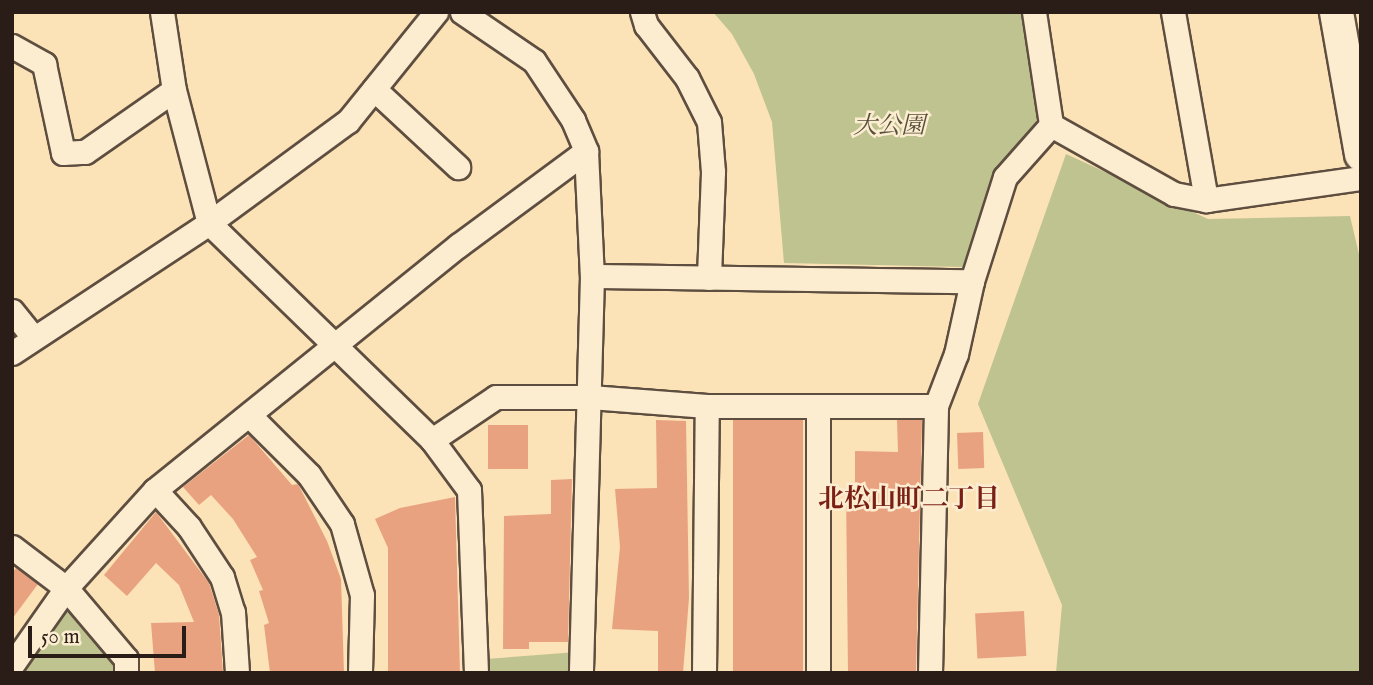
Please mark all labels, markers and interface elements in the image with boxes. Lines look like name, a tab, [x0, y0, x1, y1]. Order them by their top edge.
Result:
park label: 大公園	[853, 113, 925, 141]
district label: 北松山町二丁目	[818, 484, 1000, 516]
scale bar	[32, 612, 189, 656]
text: 50 m	[41, 624, 80, 651]

